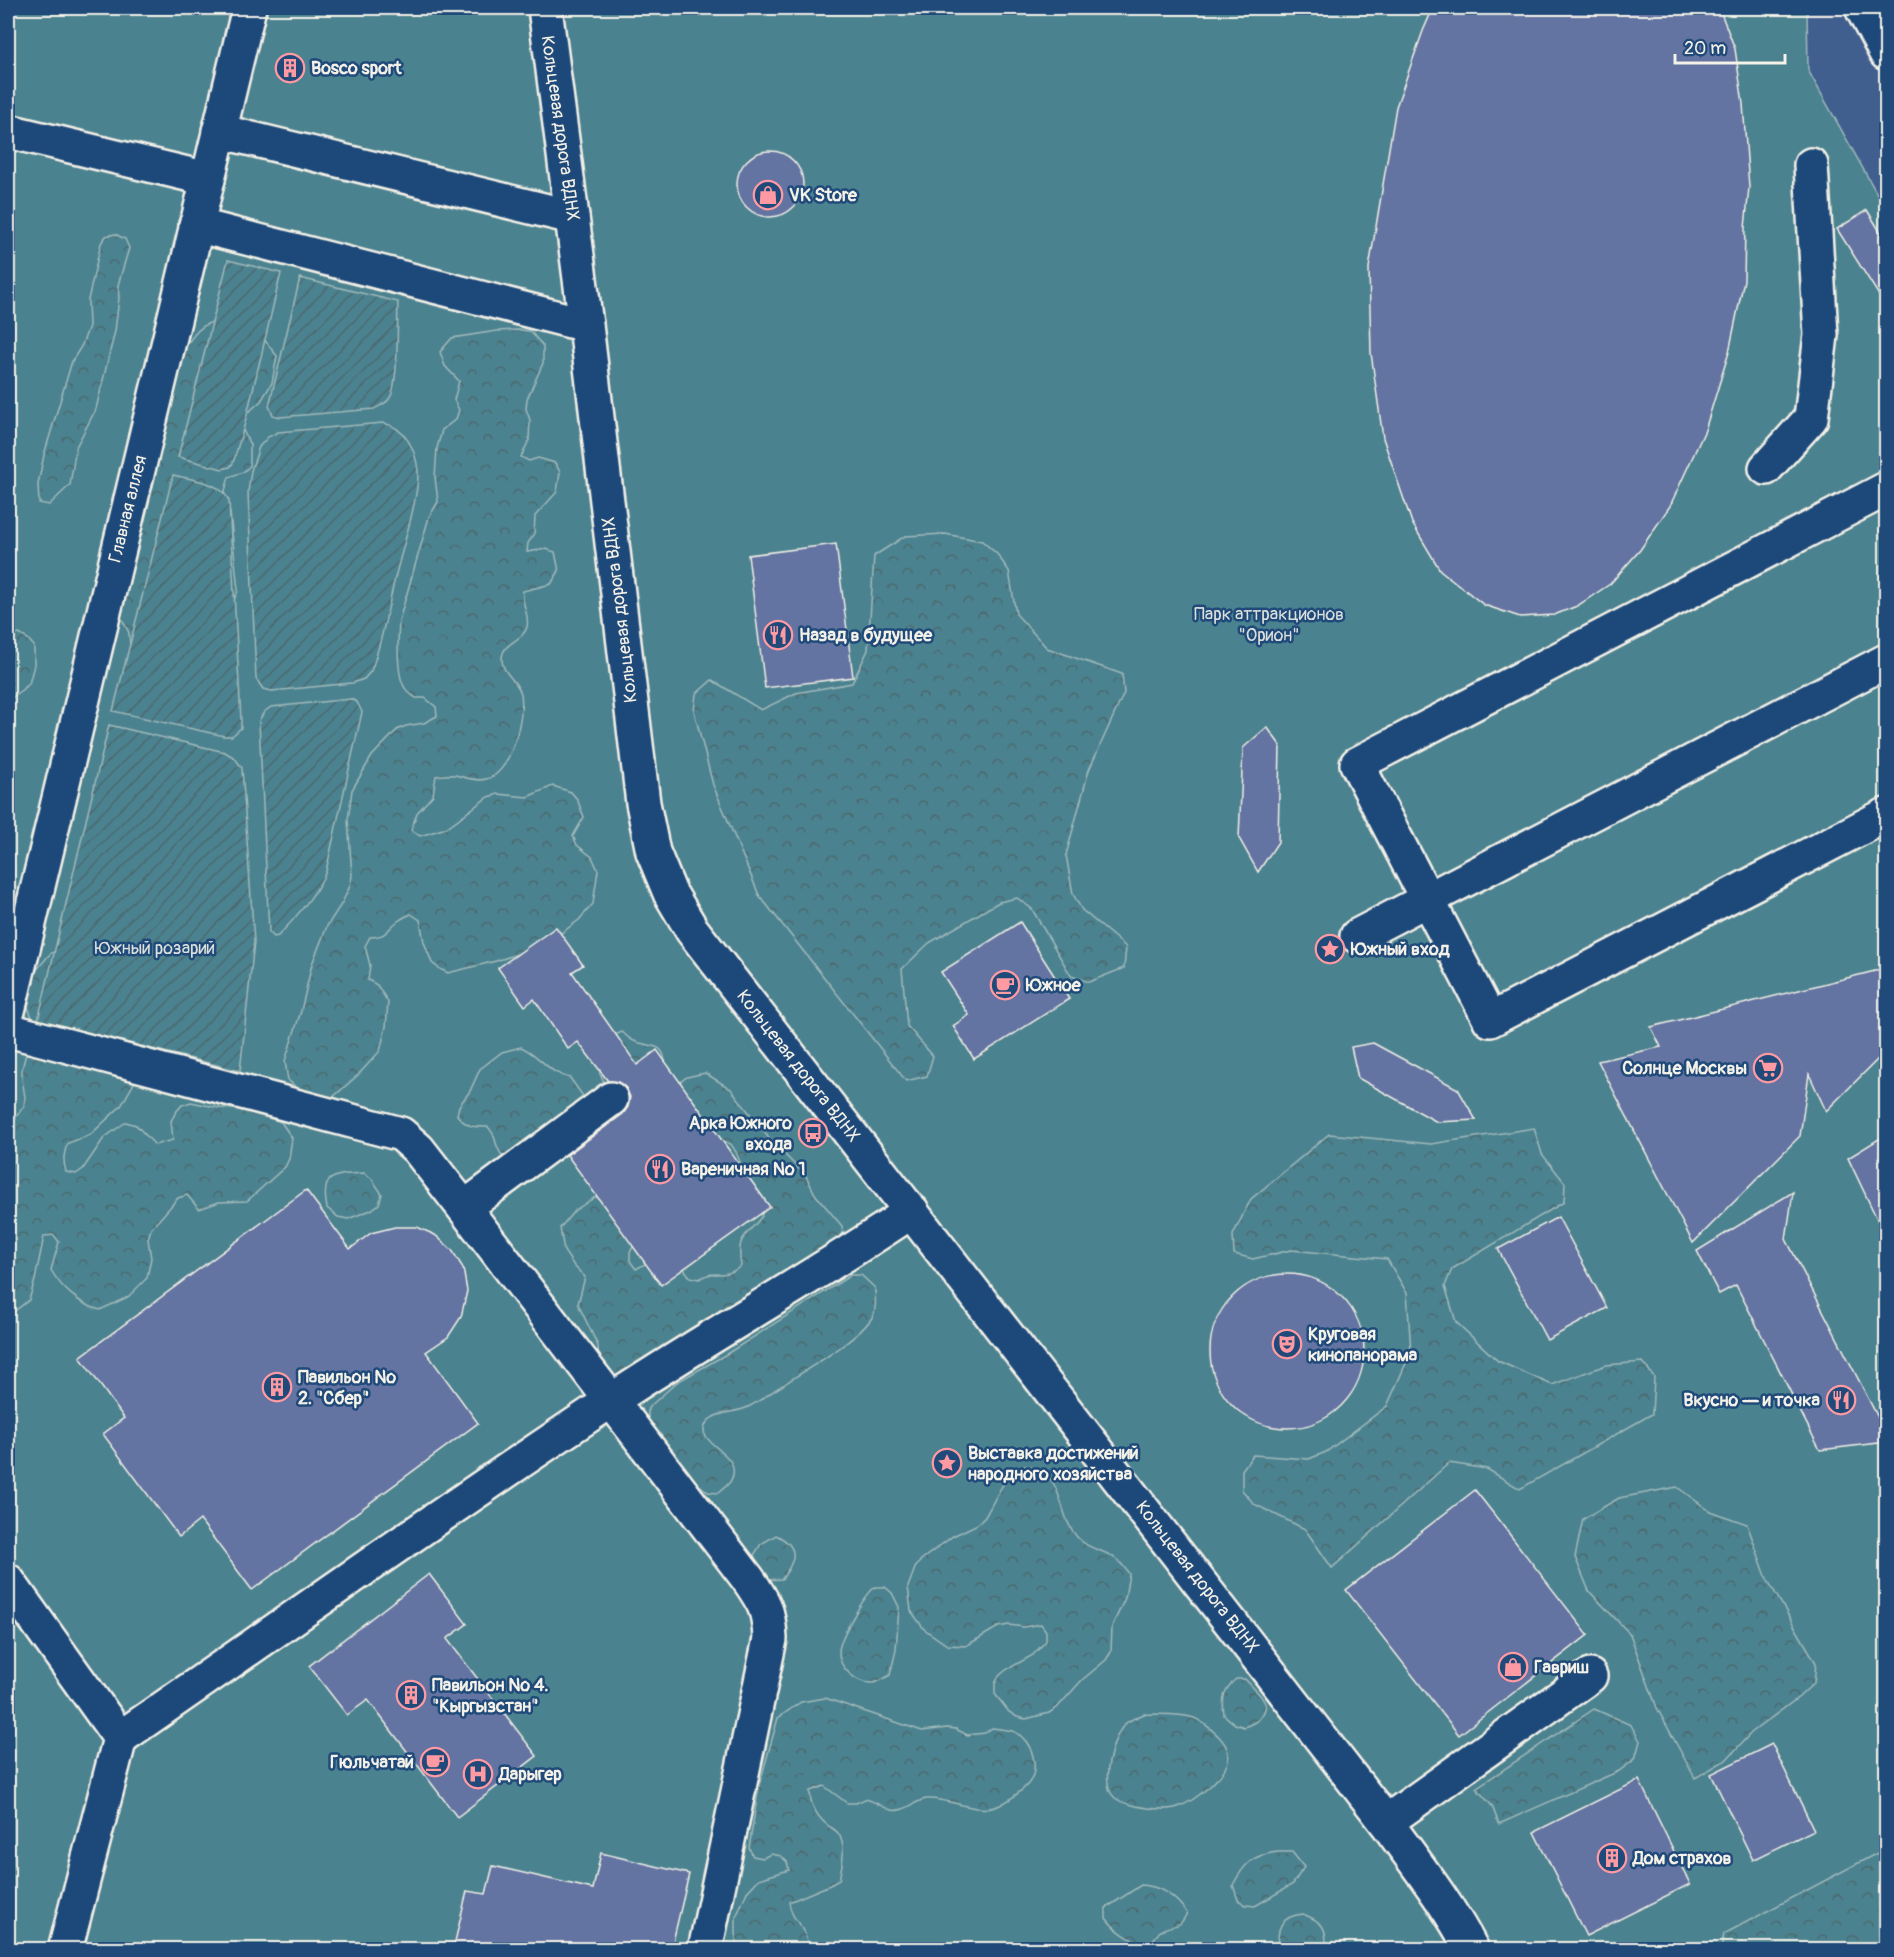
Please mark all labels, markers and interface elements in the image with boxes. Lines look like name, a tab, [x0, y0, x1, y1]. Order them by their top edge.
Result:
scale bar	[1675, 27, 1784, 65]
street label: Кольцевая дорога ВДНХ	[536, 34, 584, 222]
text: 20 m	[1684, 37, 1726, 60]
building icon: Bosco sport	[274, 52, 306, 84]
place label: Bosco sport	[311, 57, 402, 80]
shop icon: VK Store	[752, 179, 784, 211]
place label: VK Store	[789, 184, 858, 207]
street label: Главная аллея	[104, 453, 152, 565]
street label: Кольцевая дорога ВДНХ	[597, 516, 643, 704]
park label: Парк аттракционов "Орион"	[1194, 603, 1344, 647]
restaurant icon: Назад в будущее	[762, 619, 794, 651]
place label: Назад в будущее	[799, 624, 933, 647]
place icon: Южный вход	[1314, 933, 1346, 965]
park label: Южный розарий	[95, 937, 215, 960]
place label: Южный вход	[1350, 938, 1450, 961]
cafe icon: Южное	[989, 969, 1021, 1001]
place label: Южное	[1025, 974, 1082, 997]
street label: Кольцевая дорога ВДНХ	[731, 985, 865, 1147]
supermarket icon: Солнце Москвы	[1752, 1052, 1784, 1084]
place label: Солнце Москвы	[1622, 1057, 1747, 1080]
place label: Арка Южного входа	[689, 1112, 793, 1156]
bus stop icon: Арка Южного входа	[797, 1117, 829, 1149]
restaurant icon: Вареничная № 1	[644, 1153, 676, 1185]
place label: Вареничная № 1	[681, 1158, 806, 1181]
place label: Круговая кинопанорама	[1308, 1323, 1418, 1367]
theatre icon: Круговая кинопанорама	[1271, 1328, 1303, 1360]
place label: Павильон № 2. "Сбер"	[298, 1366, 396, 1410]
building icon: Павильон № 2. "Сбер"	[261, 1371, 293, 1403]
restaurant icon: Вкусно — и точка	[1825, 1384, 1857, 1416]
place label: Вкусно — и точка	[1683, 1389, 1821, 1412]
place label: Выставка достижений народного хозяйства	[968, 1442, 1139, 1486]
place icon: Выставка достижений народного хозяйства	[931, 1447, 963, 1479]
street label: Кольцевая дорога ВДНХ	[1130, 1496, 1264, 1658]
shop icon: Гавриш	[1497, 1651, 1529, 1683]
place label: Гавриш	[1534, 1656, 1589, 1679]
place label: Павильон № 4. "Кыргызстан"	[432, 1674, 549, 1718]
building icon: Павильон № 4. "Кыргызстан"	[395, 1679, 427, 1711]
cafe icon: Гюльчатай	[419, 1746, 451, 1778]
place label: Гюльчатай	[330, 1751, 414, 1774]
hospital icon: Дарыгер	[462, 1758, 494, 1790]
place label: Дарыгер	[498, 1763, 562, 1786]
building icon: Дом страхов	[1596, 1842, 1628, 1874]
place label: Дом страхов	[1632, 1847, 1732, 1870]

